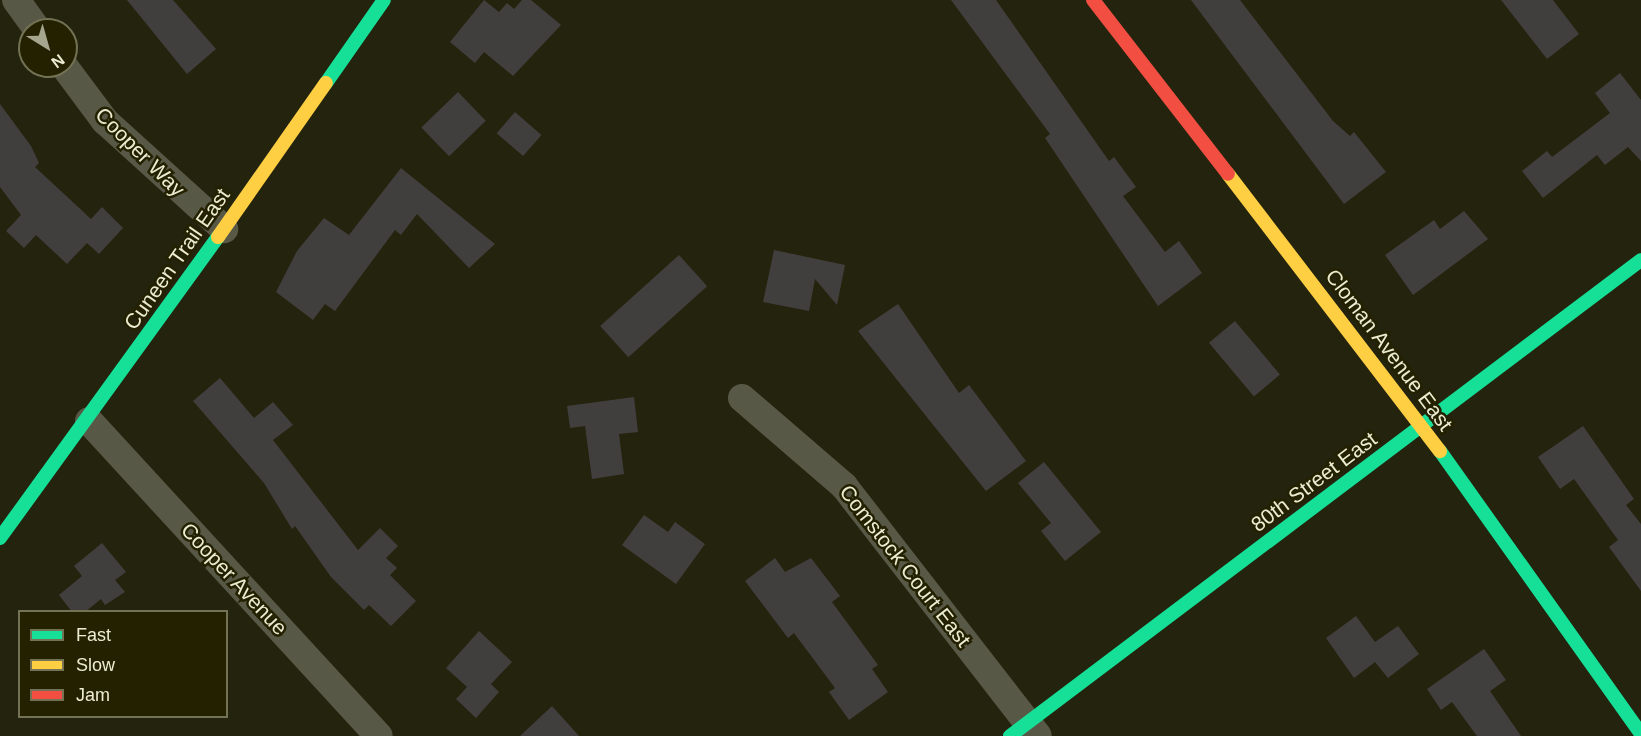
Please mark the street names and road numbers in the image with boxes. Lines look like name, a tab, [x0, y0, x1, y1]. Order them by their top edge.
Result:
street label: Cooper Way	[90, 102, 190, 202]
street label: Cuneen Trail East	[119, 183, 235, 335]
street label: Cloman Avenue East	[1320, 264, 1458, 436]
street label: 80th Street East	[1246, 427, 1382, 537]
street label: Comstock Court East	[834, 480, 976, 652]
street label: Cooper Avenue	[175, 517, 293, 641]

